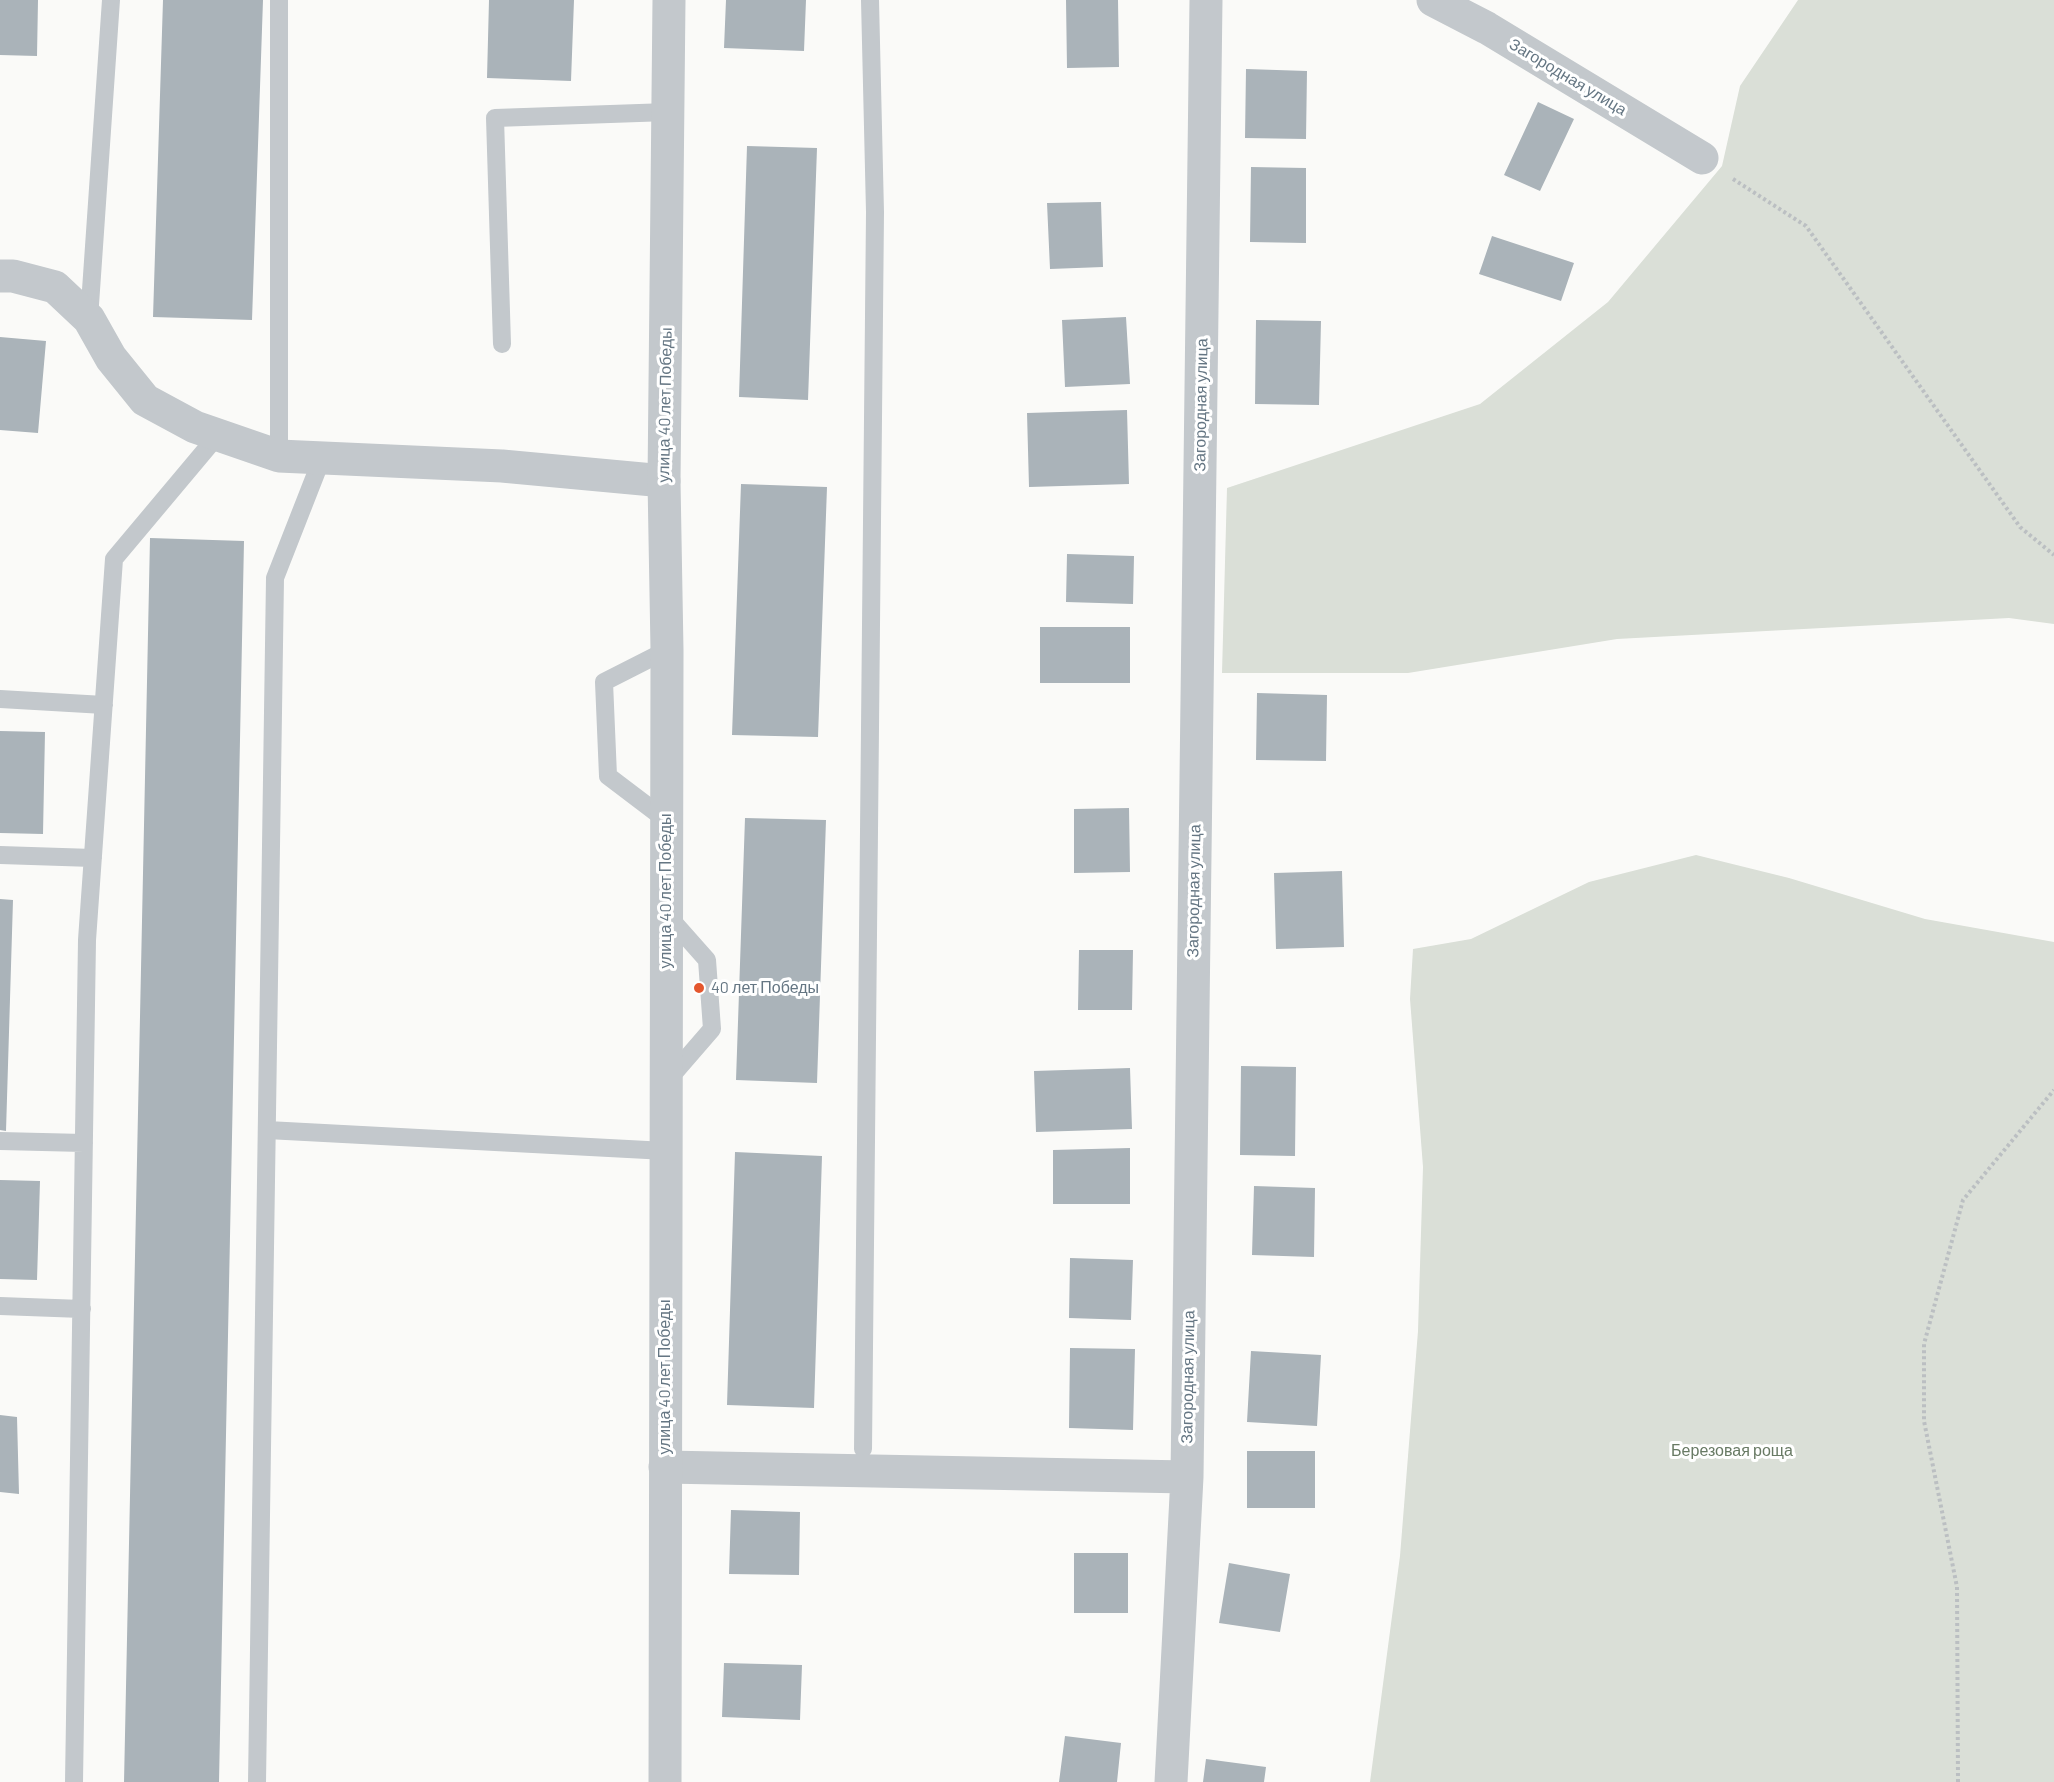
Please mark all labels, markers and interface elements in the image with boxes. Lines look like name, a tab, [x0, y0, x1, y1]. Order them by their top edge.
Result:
street label: Загородная улица	[1506, 34, 1630, 120]
street label: улица 40 лет Победы	[654, 327, 676, 483]
street label: Загородная улица	[1190, 338, 1212, 472]
street label: улица 40 лет Победы	[656, 813, 676, 969]
street label: Загородная улица	[1183, 824, 1205, 958]
place label: 40 лет Победы	[711, 978, 819, 998]
marker: 40 лет Победы	[692, 981, 706, 995]
street label: улица 40 лет Победы	[655, 1299, 675, 1455]
street label: Загородная улица	[1177, 1310, 1199, 1444]
park label: Березовая роща	[1671, 1441, 1793, 1461]

